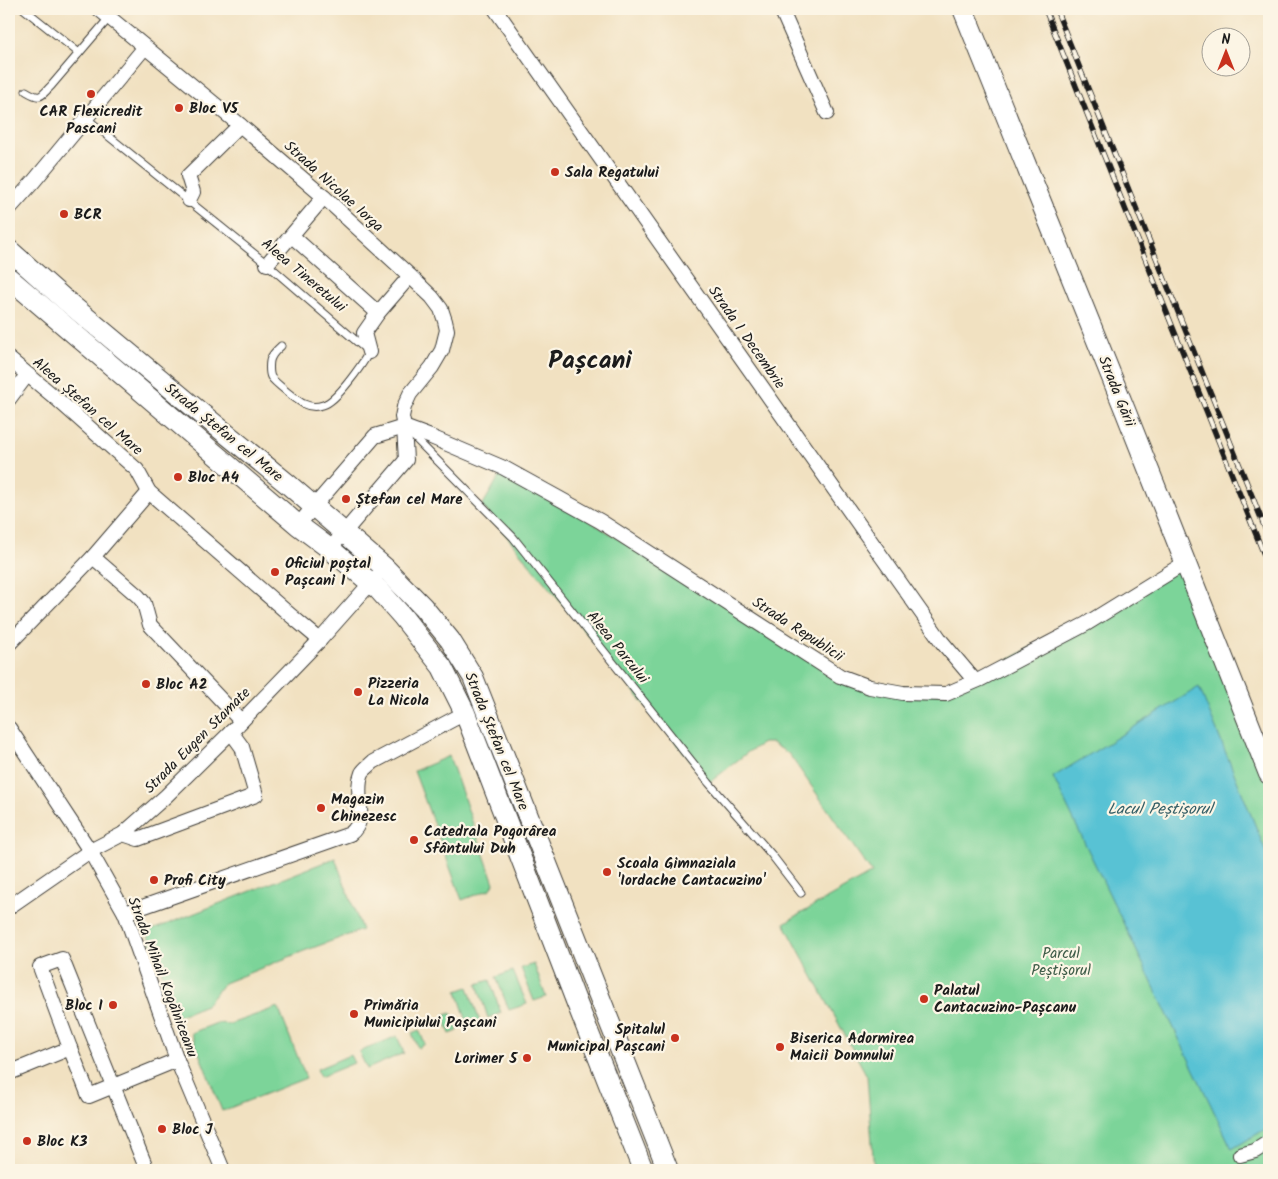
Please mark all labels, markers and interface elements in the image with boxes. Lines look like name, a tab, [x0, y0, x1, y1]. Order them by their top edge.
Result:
north arrow	[1200, 28, 1250, 78]
text: N	[1222, 29, 1231, 51]
marker: CAR Flexicredit Pascani	[85, 88, 97, 100]
place label: Bloc V5	[189, 97, 239, 121]
place label: CAR Flexicredit Pascani	[40, 100, 143, 141]
marker: Bloc V5	[173, 102, 185, 114]
street label: Strada Nicolae Iorga	[278, 135, 389, 238]
place label: Sala Regatului	[565, 161, 660, 185]
marker: Sala Regatului	[549, 166, 561, 178]
place label: BCR	[74, 203, 102, 227]
marker: BCR	[58, 208, 70, 220]
street label: Aleea Tineretului	[255, 233, 352, 320]
street label: Strada 1 Decembrie	[701, 281, 791, 395]
district label: Pașcani	[548, 341, 632, 381]
street label: Aleea Ștefan cel Mare	[27, 352, 148, 462]
street label: Strada Gării	[1091, 352, 1142, 432]
street label: Strada Ștefan cel Mare	[159, 377, 288, 489]
place label: Bloc A4	[188, 466, 239, 490]
marker: Bloc A4	[172, 471, 184, 483]
place label: Ștefan cel Mare	[356, 488, 463, 512]
marker: Ștefan cel Mare	[340, 493, 352, 505]
place label: Oficiul poștal Pașcani 1	[285, 552, 371, 593]
marker: Oficiul poștal Pașcani 1	[269, 566, 281, 578]
street label: Strada Republicii	[747, 591, 849, 669]
street label: Aleea Parcului	[580, 606, 655, 690]
street label: Strada Ștefan cel Mare	[457, 669, 535, 814]
place label: Pizzeria La Nicola	[368, 672, 429, 713]
place label: Bloc A2	[156, 673, 208, 697]
marker: Bloc A2	[140, 678, 152, 690]
street label: Strada Eugen Stamate	[139, 682, 257, 800]
marker: Pizzeria La Nicola	[352, 686, 364, 698]
place label: Magazin Chinezesc	[331, 788, 397, 829]
water label: Lacul Peștișorul	[1107, 797, 1216, 822]
marker: Magazin Chinezesc	[315, 802, 327, 814]
place label: Catedrala Pogorârea Sfântului Duh	[424, 820, 557, 861]
marker: Catedrala Pogorârea Sfântului Duh	[408, 834, 420, 846]
place label: Scoala Gimnaziala 'Iordache Cantacuzino'	[617, 852, 766, 893]
marker: Scoala Gimnaziala 'Iordache Cantacuzino'	[601, 866, 613, 878]
place label: Profi City	[164, 869, 226, 893]
marker: Profi City	[148, 874, 160, 886]
street label: Strada Mihail Kogălniceanu	[120, 893, 204, 1061]
park label: Parcul Peștișorul	[1031, 942, 1091, 983]
place label: Palatul Cantacuzino-Pașcanu	[934, 979, 1077, 1020]
marker: Palatul Cantacuzino-Pașcanu	[918, 993, 930, 1005]
place label: Bloc I	[65, 994, 103, 1018]
place label: Primăria Municipiului Pașcani	[364, 994, 497, 1035]
marker: Bloc I	[107, 999, 119, 1011]
marker: Primăria Municipiului Pașcani	[348, 1008, 360, 1020]
place label: Spitalul Municipal Pașcani	[547, 1018, 666, 1059]
place label: Biserica Adormirea Maicii Domnului	[790, 1027, 914, 1068]
marker: Spitalul Municipal Pașcani	[669, 1032, 681, 1044]
marker: Biserica Adormirea Maicii Domnului	[774, 1041, 786, 1053]
place label: Lorimer 5	[454, 1047, 518, 1071]
marker: Lorimer 5	[521, 1052, 533, 1064]
place label: Bloc J	[172, 1118, 213, 1142]
marker: Bloc J	[156, 1123, 168, 1135]
place label: Bloc K3	[37, 1130, 88, 1154]
marker: Bloc K3	[21, 1135, 33, 1147]

